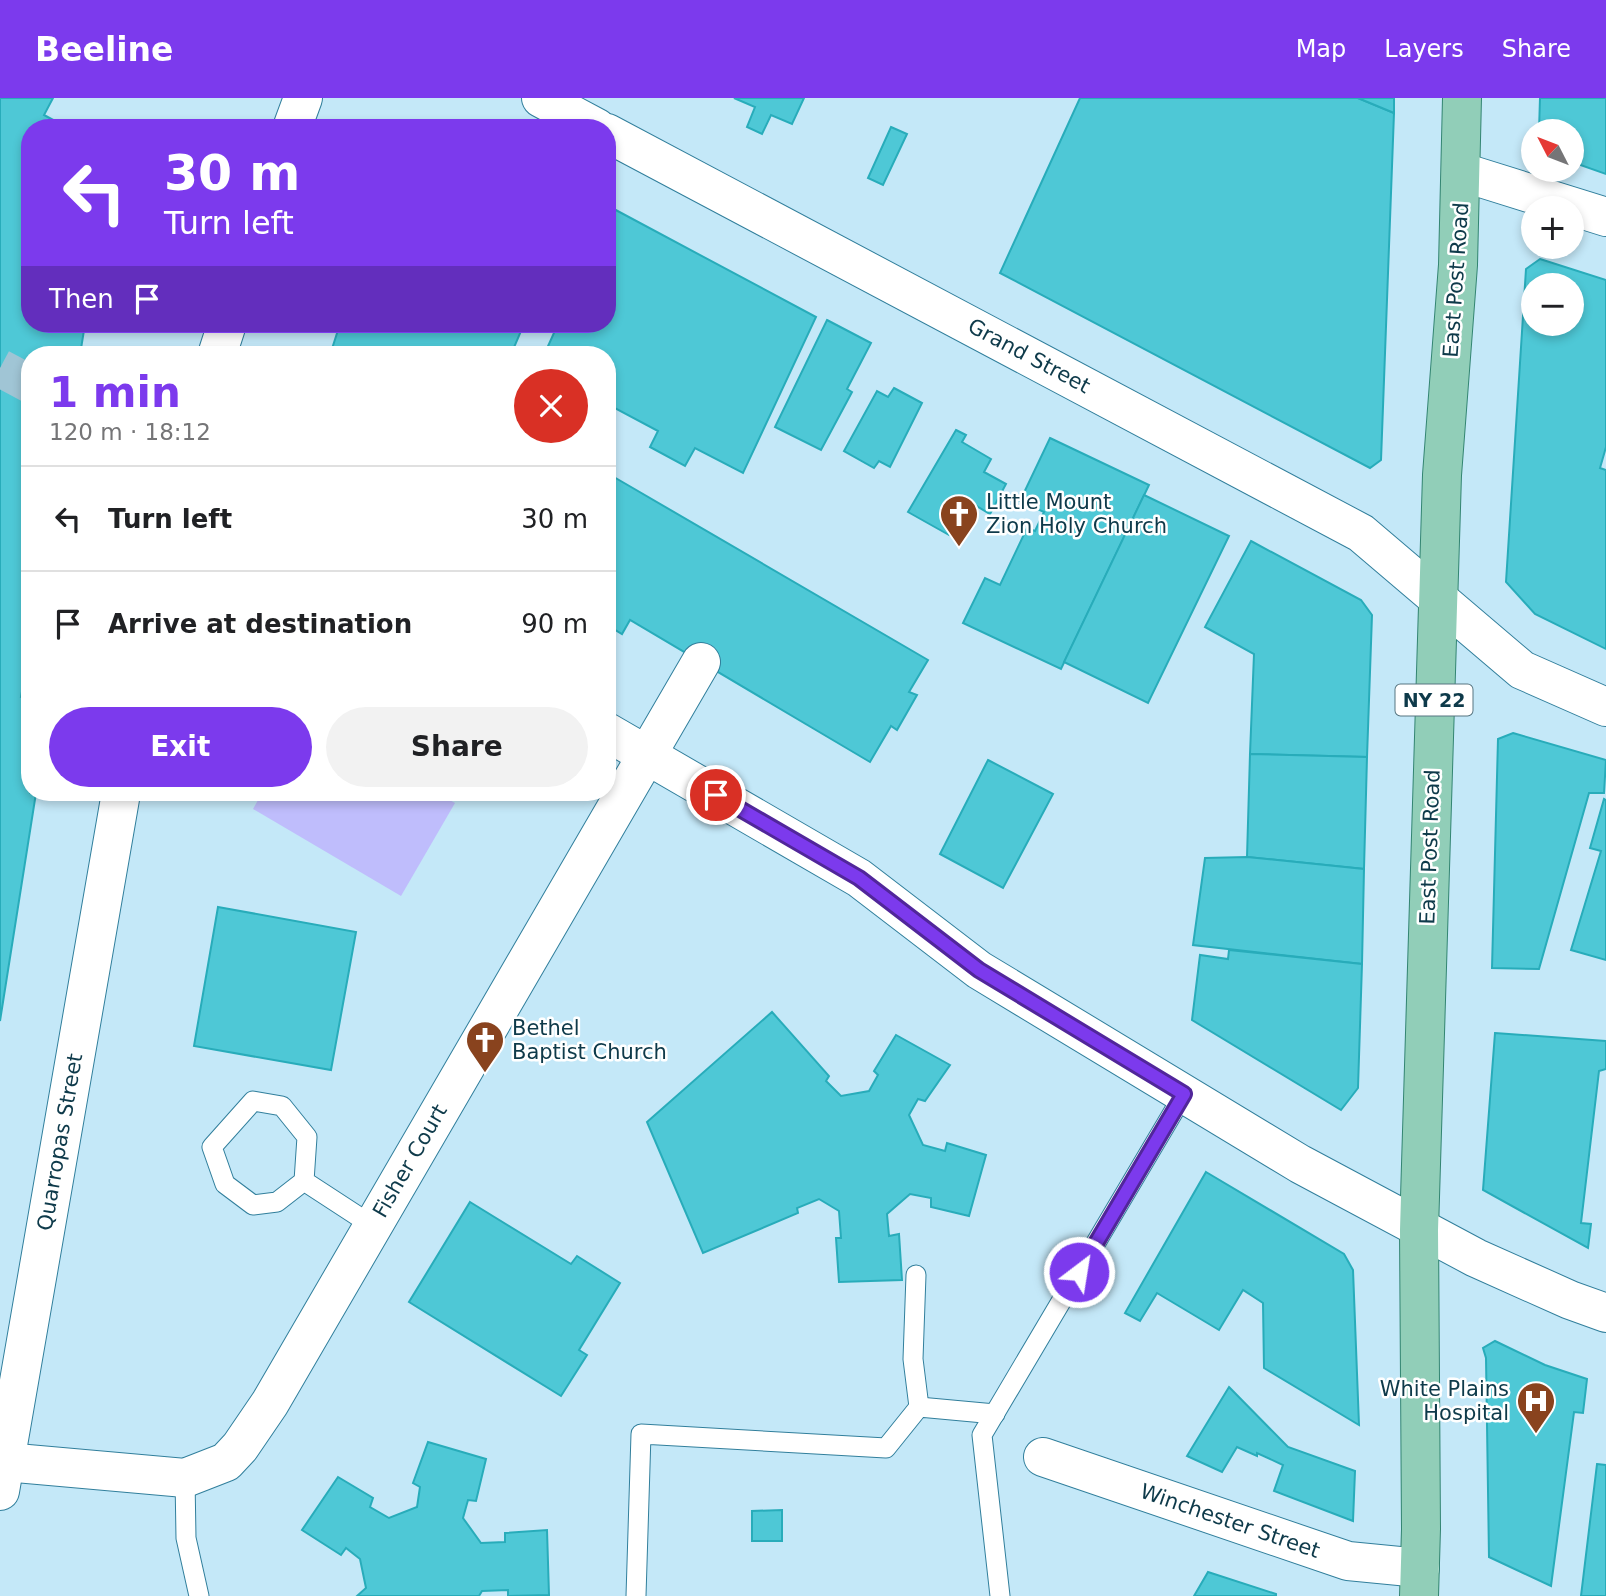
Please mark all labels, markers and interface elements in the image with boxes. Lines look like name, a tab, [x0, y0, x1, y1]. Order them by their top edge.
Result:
text: Beeline	[35, 30, 173, 69]
text: Map	[1296, 35, 1346, 63]
text: Layers	[1384, 35, 1464, 63]
text: Share	[1502, 35, 1571, 63]
north arrow	[1521, 119, 1584, 182]
map controls	[1521, 119, 1584, 336]
text: 30 m	[164, 145, 300, 202]
icon: left	[49, 147, 140, 238]
button: +	[1521, 196, 1584, 259]
street label: East Post Road	[1439, 202, 1473, 358]
text: Turn left	[164, 204, 294, 242]
button: −	[1521, 273, 1584, 336]
icon: arrive	[128, 280, 166, 318]
text: Then	[49, 284, 114, 314]
street label: Grand Street	[964, 314, 1094, 398]
text: 1 min	[49, 368, 181, 417]
button: close	[514, 369, 588, 443]
text: 120 m · 18:12	[49, 419, 211, 445]
place label: Little Mount Zion Holy Church	[986, 490, 1167, 538]
church icon: Little Mount Zion Holy Church	[938, 493, 980, 548]
icon: left	[49, 500, 87, 538]
text: Turn left	[108, 504, 232, 534]
text: 30 m	[521, 504, 588, 534]
icon: arrive	[49, 605, 87, 643]
text: Arrive at destination	[108, 609, 412, 639]
text: 90 m	[521, 609, 588, 639]
road number: NY 22	[1396, 684, 1472, 716]
button: Exit	[49, 707, 312, 787]
button: Share	[326, 707, 588, 787]
pin	[686, 765, 746, 825]
street label: East Post Road	[1415, 769, 1445, 925]
icon: arrive	[697, 776, 735, 814]
place label: Bethel Baptist Church	[512, 1016, 667, 1064]
church icon: Bethel Baptist Church	[464, 1019, 506, 1074]
street label: Quarropas Street	[33, 1051, 87, 1233]
street label: Fisher Court	[368, 1100, 452, 1222]
position arrow	[1042, 1235, 1116, 1309]
place label: White Plains Hospital	[1380, 1377, 1509, 1425]
hospital icon: White Plains Hospital	[1515, 1380, 1557, 1435]
street label: Winchester Street	[1137, 1479, 1323, 1563]

